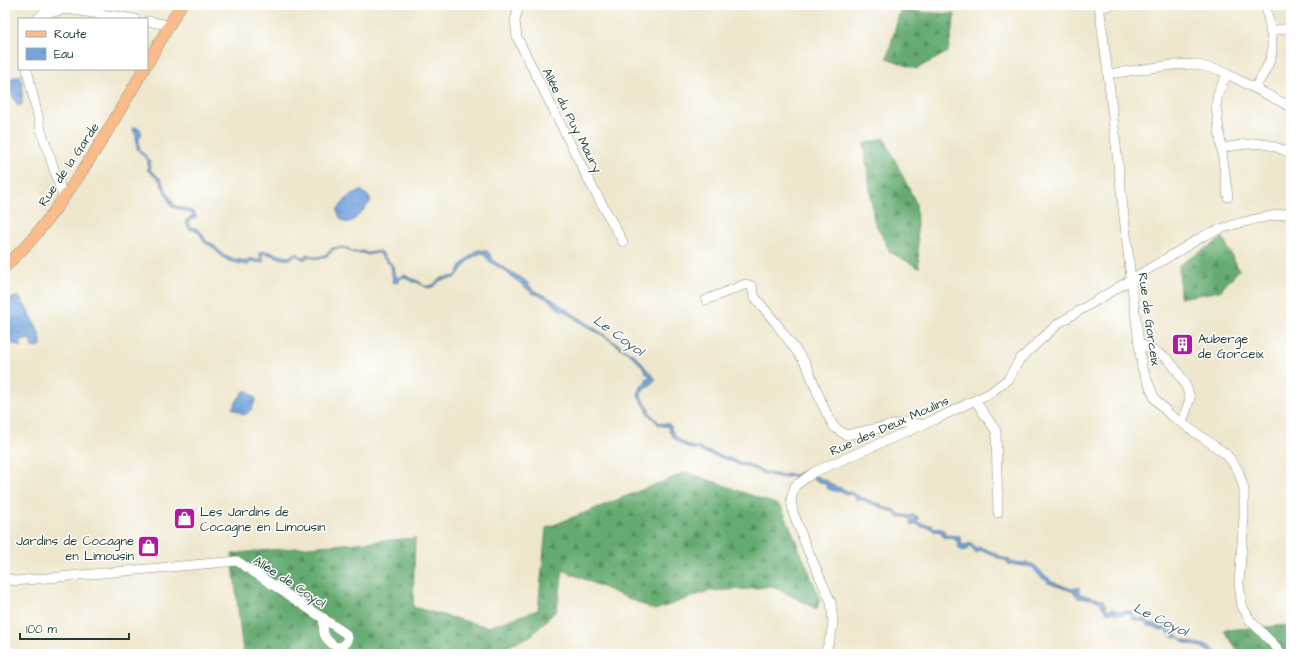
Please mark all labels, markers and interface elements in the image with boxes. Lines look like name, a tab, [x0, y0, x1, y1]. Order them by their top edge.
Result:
legend	[18, 18, 148, 70]
text: Route	[54, 26, 87, 43]
text: Eau	[54, 46, 73, 63]
street label: Allée du Puy Maury	[537, 65, 606, 177]
street label: Rue de la Garde	[34, 119, 104, 210]
street label: Rue de Gorceix	[1134, 271, 1165, 368]
water label: Le Coyol	[589, 311, 649, 362]
place label: Auberge de Gorceix	[1198, 330, 1265, 363]
building icon: Auberge de Gorceix	[1169, 332, 1195, 358]
street label: Rue des Deux Moulins	[827, 391, 952, 460]
place label: Les Jardins de Cocagne en Limousin	[200, 503, 326, 537]
shop icon: Les Jardins de Cocagne en Limousin	[172, 505, 198, 531]
place label: Jardins de Cocagne en Limousin	[16, 532, 134, 565]
shop icon: Jardins de Cocagne en Limousin	[136, 534, 162, 560]
street label: Allée de Coyol	[249, 552, 329, 613]
water label: Le Coyol	[1130, 598, 1193, 642]
scale bar	[20, 615, 129, 641]
text: 100 m	[26, 621, 57, 638]

